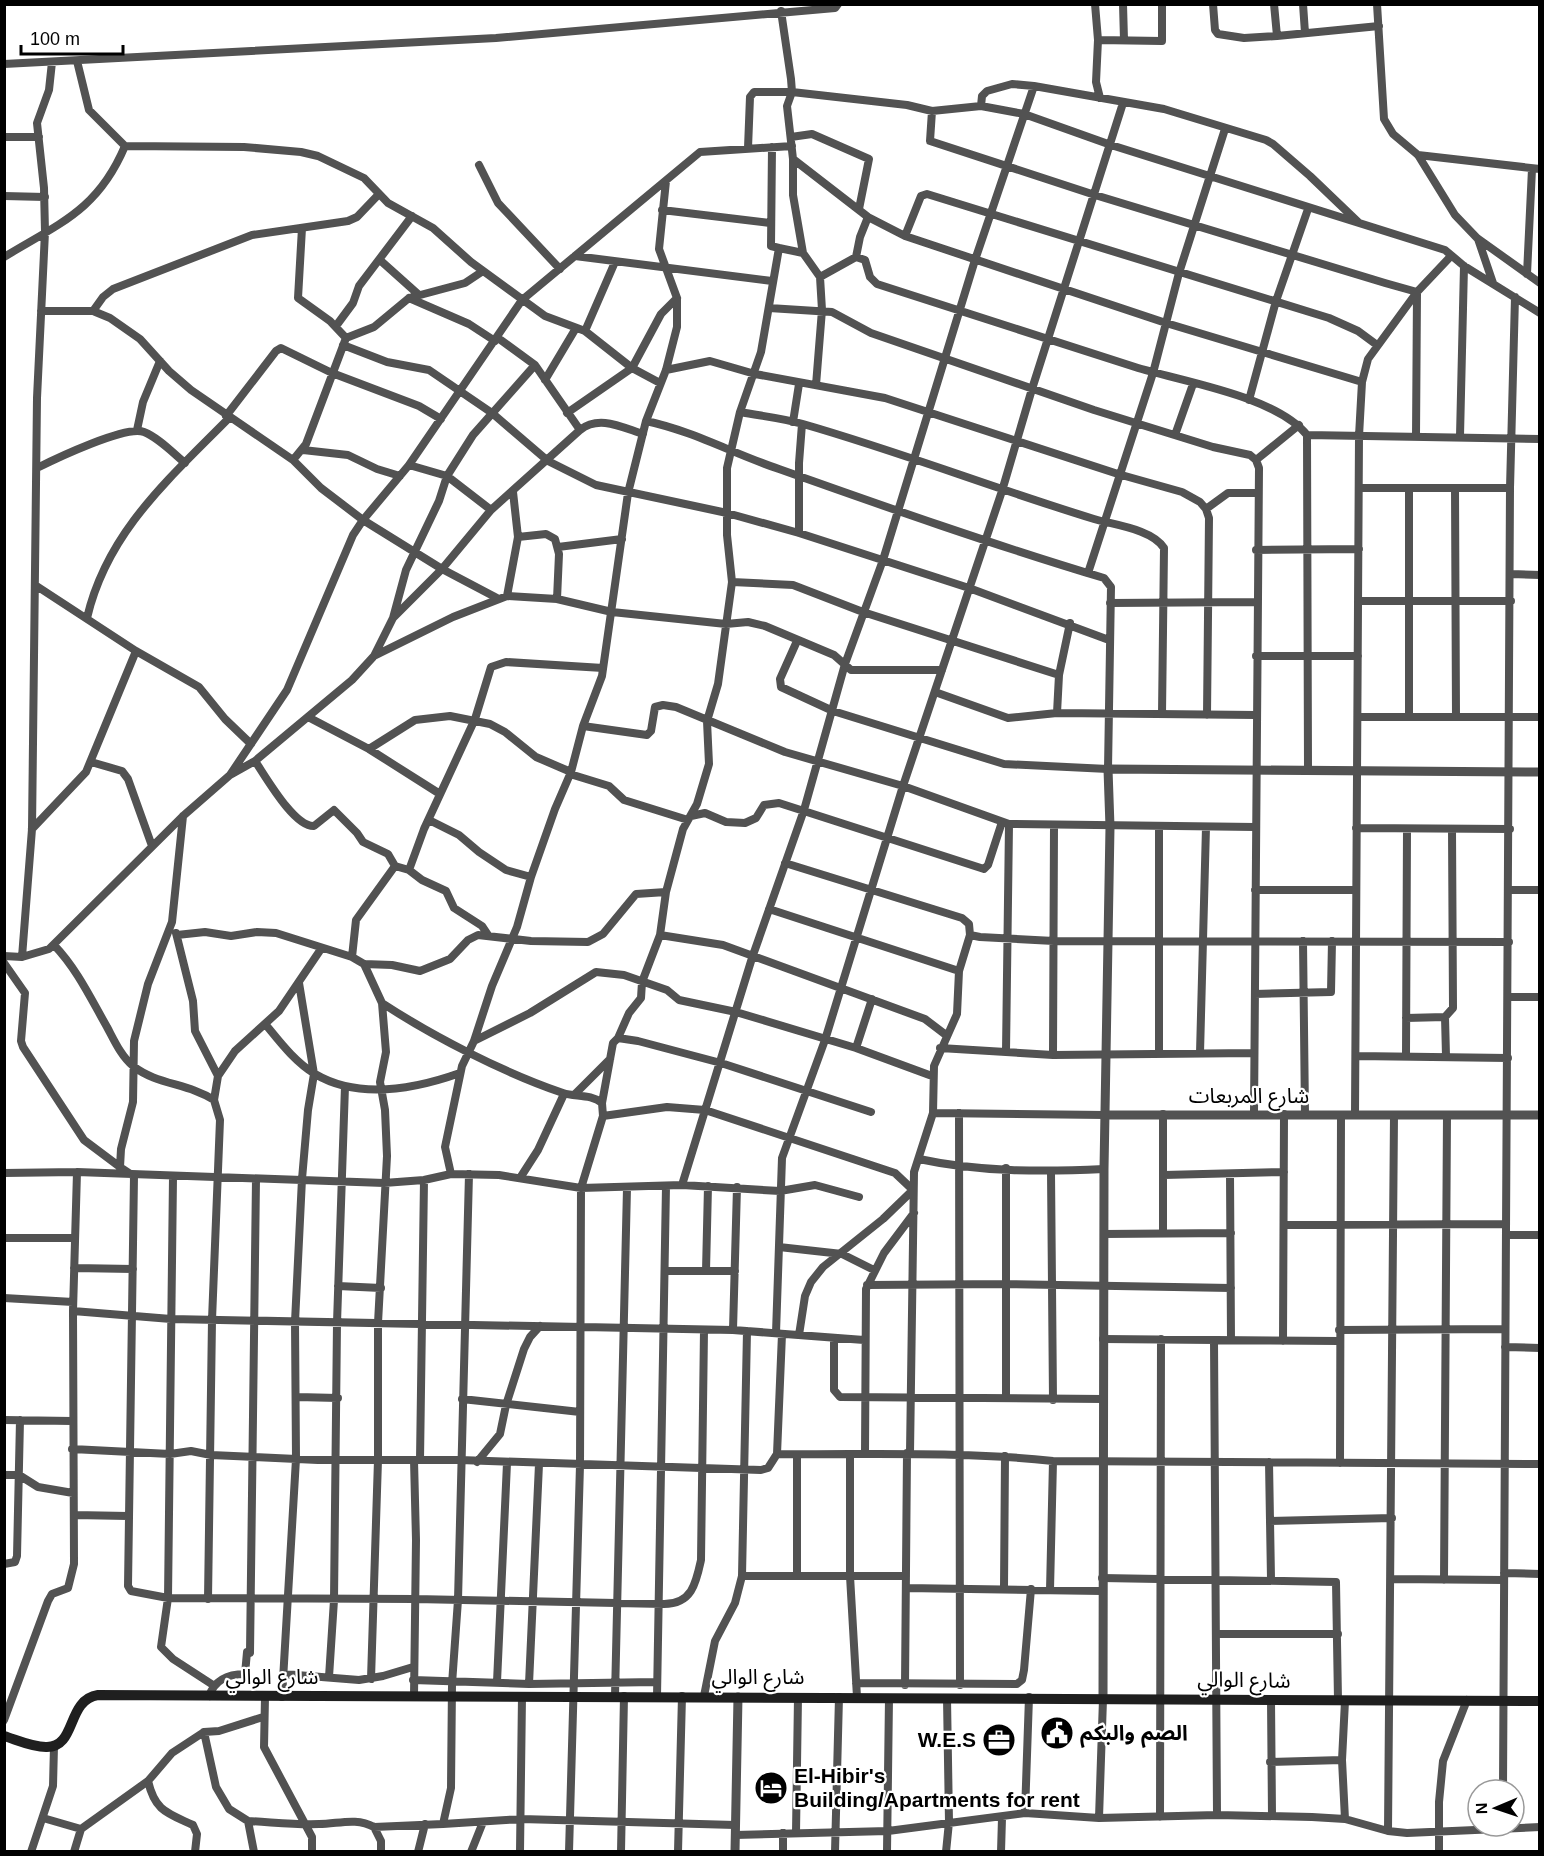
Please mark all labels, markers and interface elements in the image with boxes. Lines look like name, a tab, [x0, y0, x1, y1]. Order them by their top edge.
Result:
scale bar	[21, 18, 123, 56]
text: 100 m	[30, 29, 80, 49]
street label: شارع المربعات	[1189, 1084, 1309, 1111]
street label: شارع الوالي	[225, 1665, 319, 1693]
street label: شارع الوالي	[711, 1665, 805, 1693]
street label: شارع الوالي	[1197, 1667, 1291, 1697]
public building icon: الصم والبكم	[1039, 1715, 1075, 1751]
place label: الصم والبكم	[1080, 1721, 1188, 1748]
office icon: W.E.S	[981, 1722, 1017, 1758]
place label: W.E.S	[918, 1728, 976, 1751]
place label: El-Hibir's Building/Apartments for rent	[794, 1764, 1080, 1811]
hotel icon: El-Hibir's Building/Apartments for rent	[753, 1770, 789, 1806]
north arrow	[1466, 1778, 1526, 1838]
text: N	[1473, 1802, 1490, 1815]

